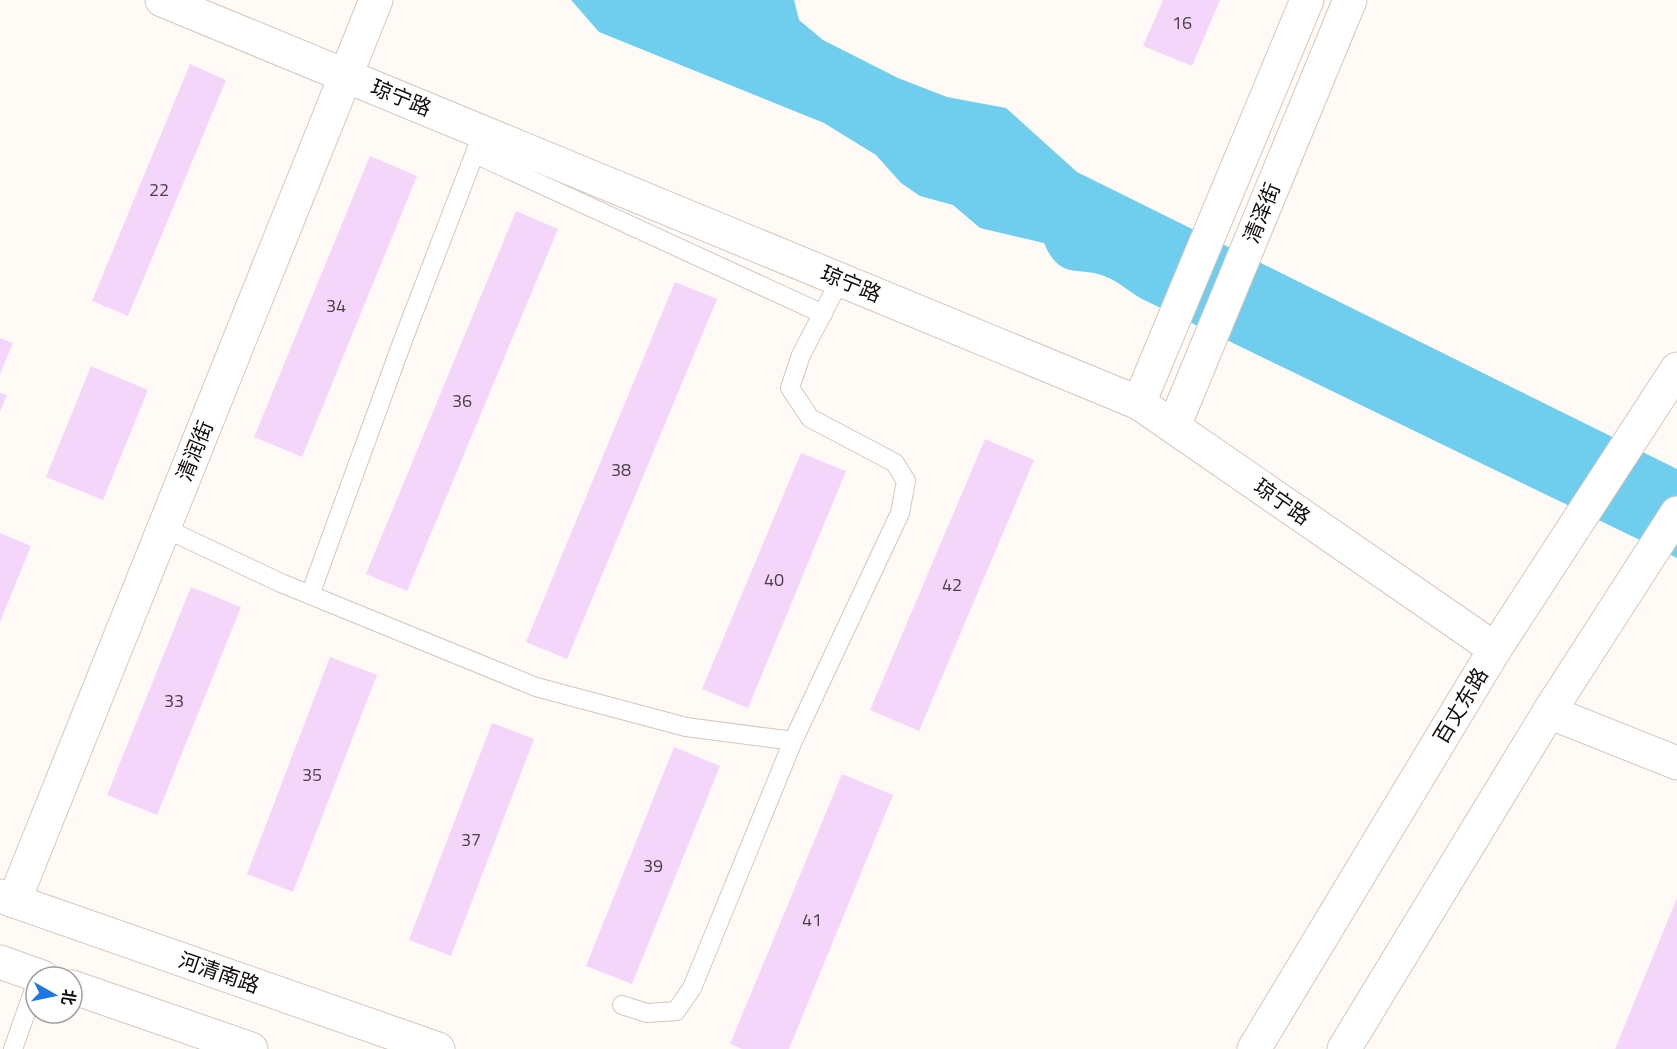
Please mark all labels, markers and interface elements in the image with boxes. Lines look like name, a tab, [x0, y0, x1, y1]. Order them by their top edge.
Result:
house number: 16	[1172, 9, 1192, 36]
street label: 琼宁路	[366, 70, 437, 124]
house number: 22	[149, 176, 169, 203]
street label: 清泽街	[1234, 177, 1288, 248]
street label: 琼宁路	[816, 256, 887, 310]
house number: 34	[326, 292, 346, 319]
house number: 36	[452, 387, 472, 414]
street label: 清润街	[167, 415, 221, 486]
house number: 38	[611, 456, 631, 483]
street label: 琼宁路	[1248, 470, 1318, 532]
house number: 40	[764, 566, 784, 593]
house number: 42	[942, 571, 962, 598]
street label: 百丈东路	[1425, 661, 1495, 750]
house number: 33	[164, 687, 184, 714]
house number: 35	[302, 761, 322, 788]
house number: 37	[461, 826, 481, 853]
house number: 39	[643, 852, 663, 879]
house number: 41	[802, 906, 822, 933]
street label: 河清南路	[174, 943, 264, 1001]
north arrow	[24, 965, 84, 1025]
text: 北	[56, 988, 82, 1007]

